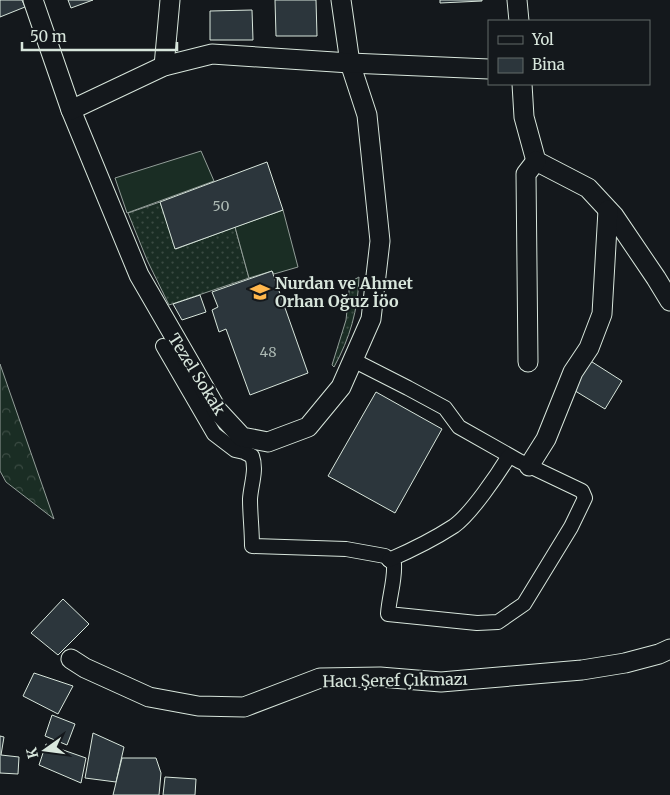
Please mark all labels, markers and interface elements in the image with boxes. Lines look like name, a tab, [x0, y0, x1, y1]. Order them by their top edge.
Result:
scale bar	[22, 20, 178, 52]
legend	[488, 20, 650, 85]
text: 50 m	[30, 27, 67, 46]
text: Yol	[531, 30, 554, 49]
text: Bina	[532, 55, 565, 74]
house number: 50	[213, 197, 229, 215]
place label: Nurdan ve Ahmet Orhan Oğuz İöo	[275, 273, 414, 311]
school or university icon: Nurdan ve Ahmet Orhan Oğuz İöo	[249, 281, 271, 303]
street label: Tezel Sokak	[164, 330, 230, 419]
house number: 48	[260, 343, 276, 361]
street label: Hacı Şeref Çıkmazı	[322, 669, 468, 691]
north arrow	[20, 725, 70, 775]
text: K	[22, 745, 42, 760]

